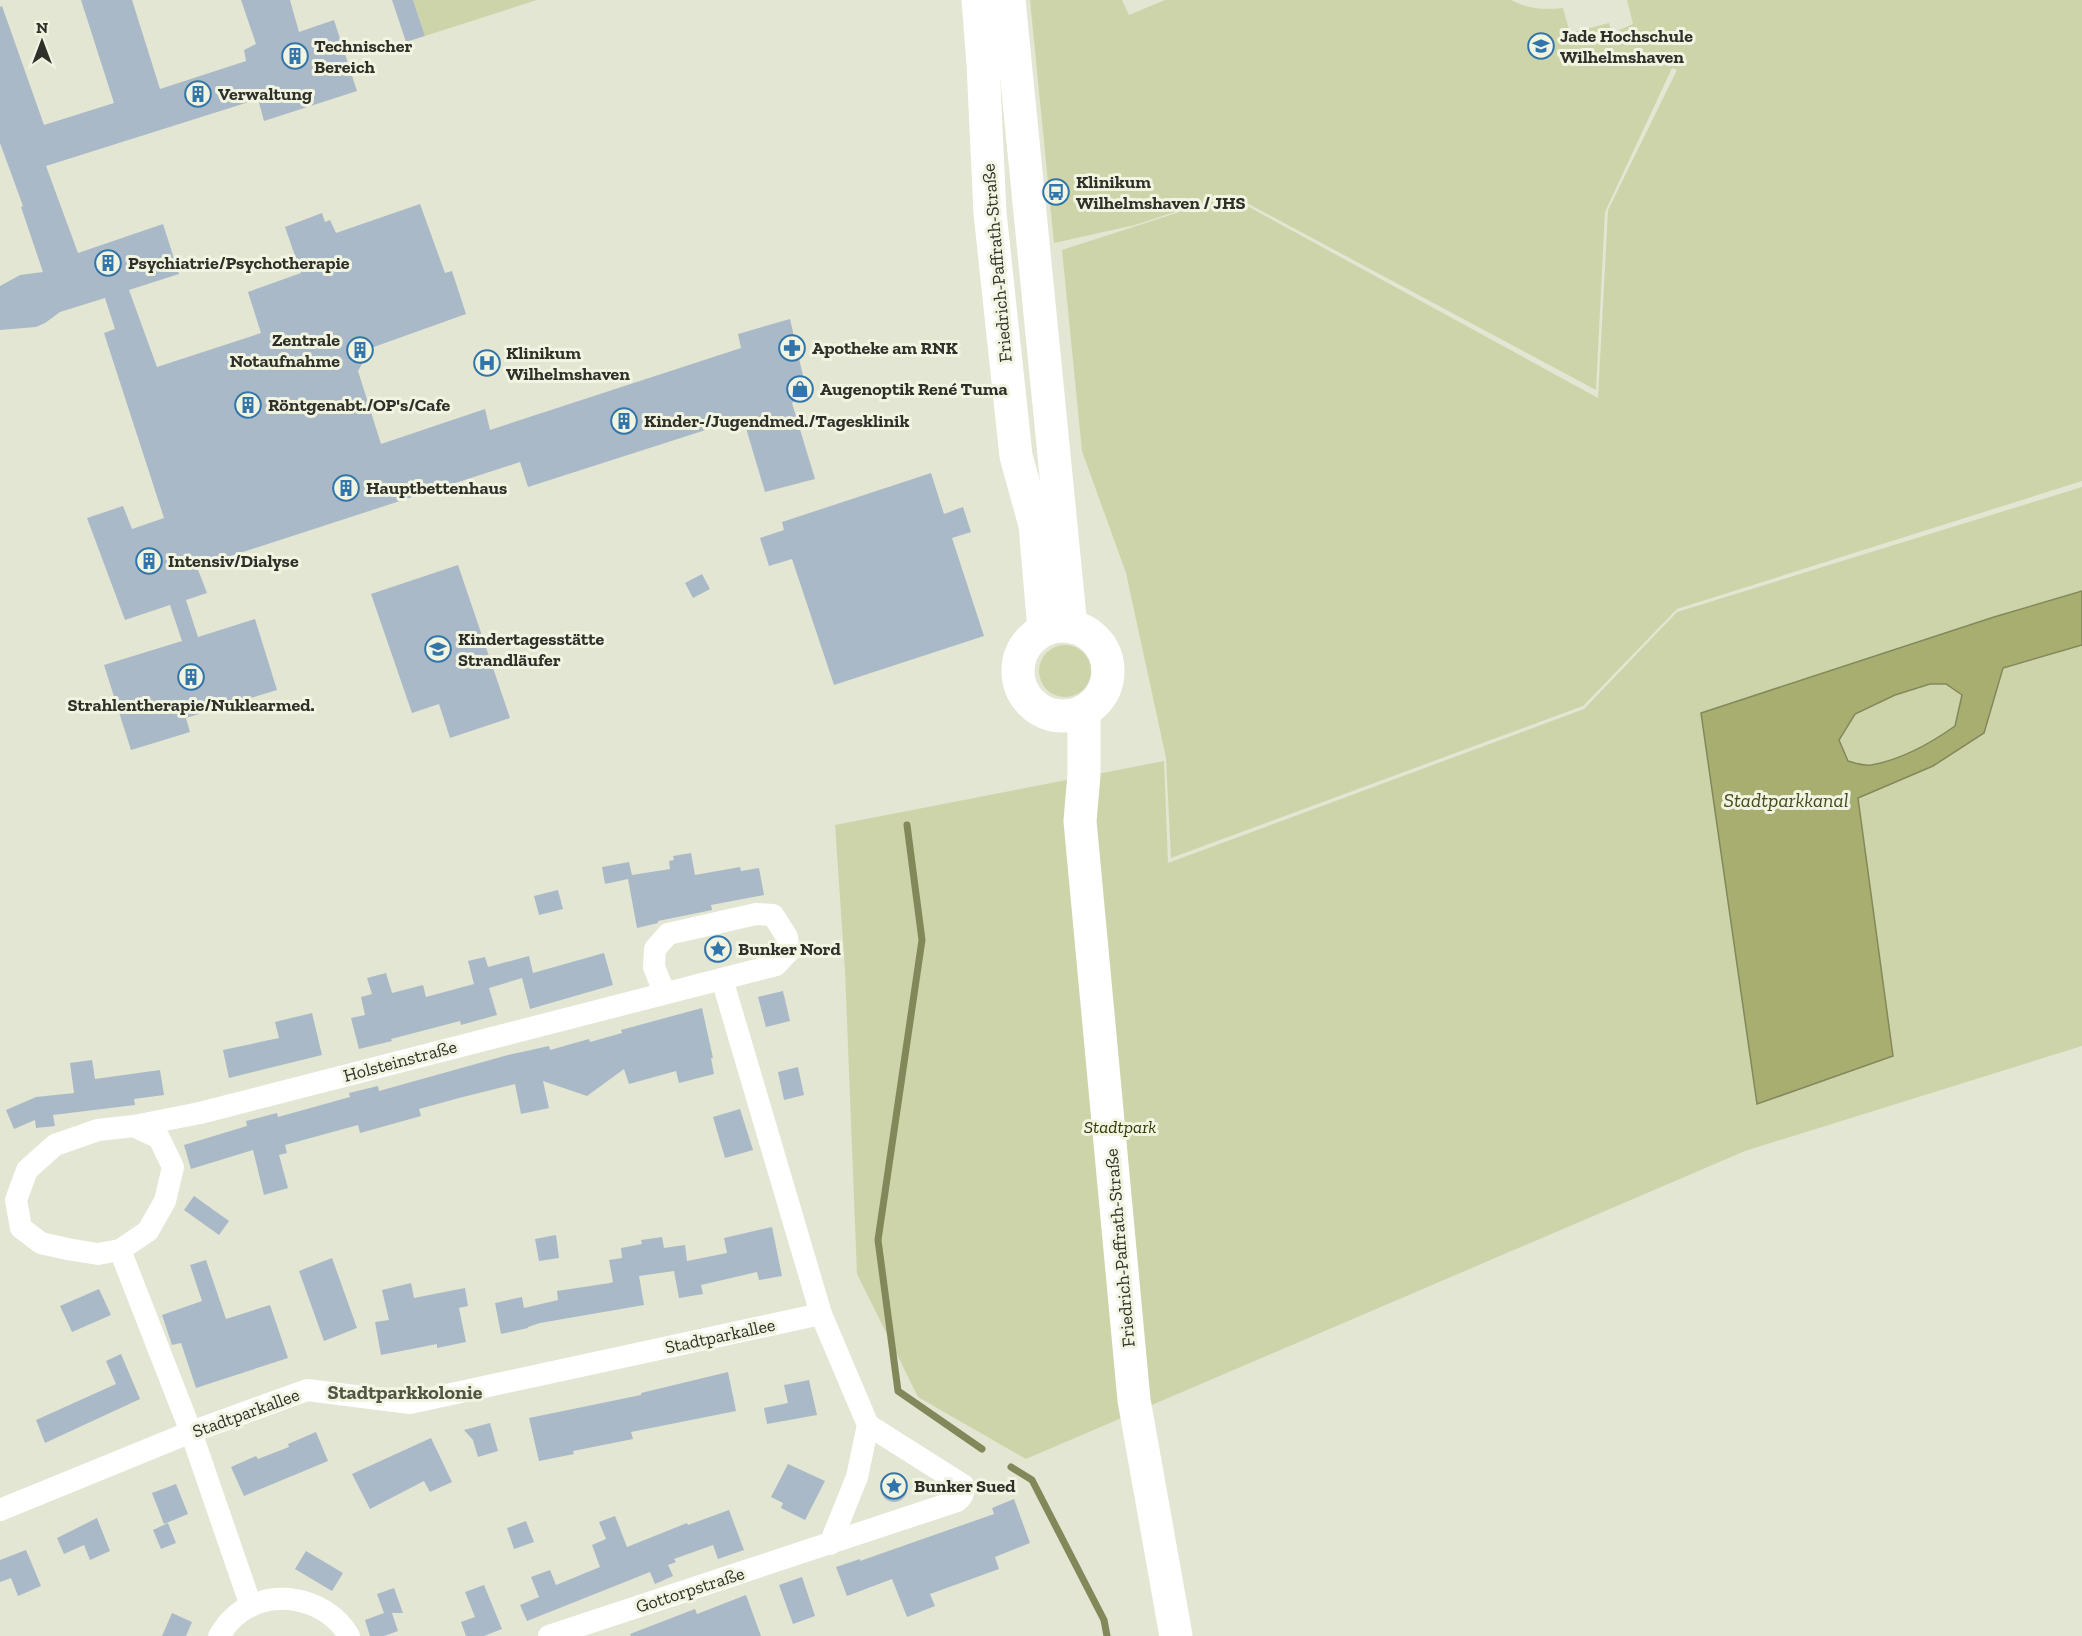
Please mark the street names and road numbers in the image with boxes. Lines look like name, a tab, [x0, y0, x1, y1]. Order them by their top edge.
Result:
street label: Friedrich-Paffrath-Straße	[977, 163, 1017, 363]
street label: Holsteinstraße	[341, 1035, 459, 1087]
street label: Friedrich-Paffrath-Straße	[1100, 1148, 1140, 1348]
street label: Stadtparkallee	[663, 1314, 777, 1358]
street label: Stadtparkallee	[190, 1383, 302, 1443]
street label: Gottorpstraße	[633, 1562, 747, 1618]

